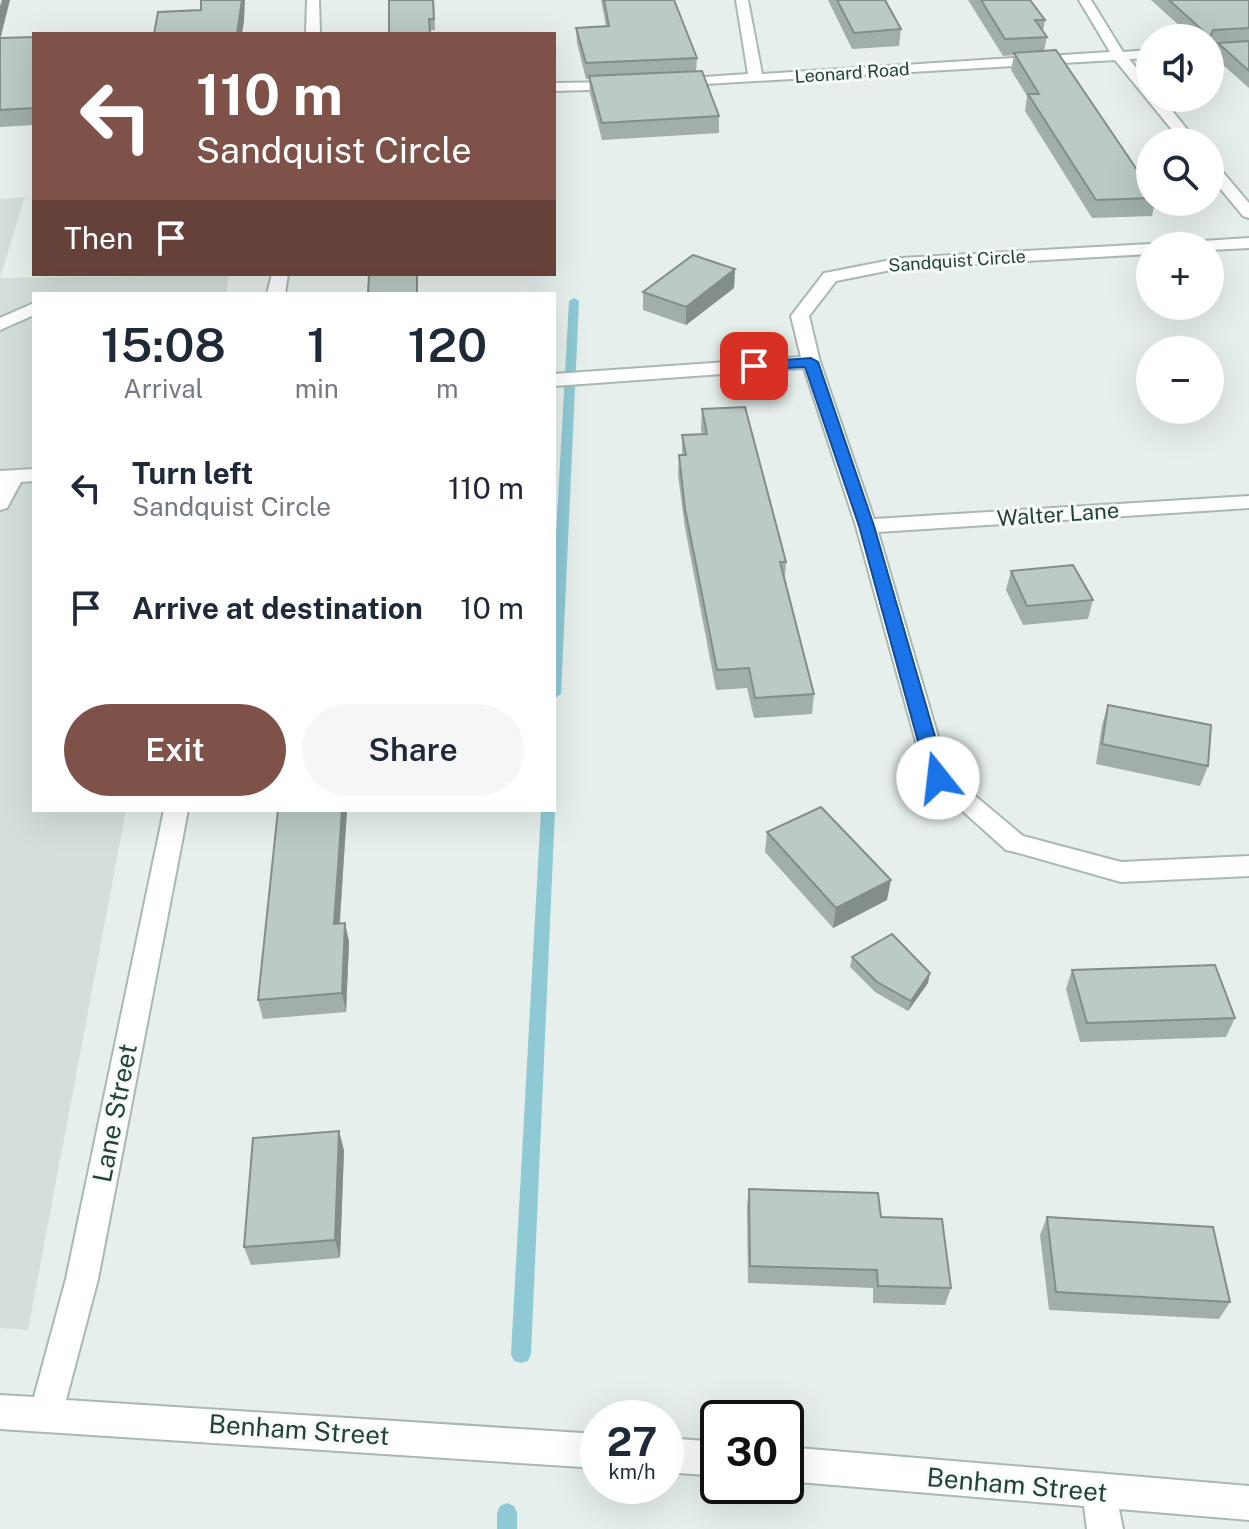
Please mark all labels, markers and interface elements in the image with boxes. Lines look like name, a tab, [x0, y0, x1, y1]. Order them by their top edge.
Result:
map controls	[1136, 24, 1224, 424]
button: sound	[1136, 24, 1224, 112]
street label: Leonard Road	[794, 58, 910, 87]
text: 110 m	[196, 62, 343, 128]
icon: left	[64, 64, 168, 168]
button: search	[1136, 128, 1224, 216]
text: Sandquist Circle	[196, 129, 472, 171]
icon: arrive	[149, 216, 193, 260]
text: Then	[64, 220, 133, 256]
button: +	[1136, 232, 1224, 320]
street label: Sandquist Circle	[887, 245, 1026, 276]
text: 15:08	[101, 316, 226, 373]
text: 1	[307, 316, 327, 373]
text: 120	[407, 316, 487, 373]
pin	[720, 332, 788, 400]
button: −	[1136, 336, 1224, 424]
icon: arrive	[732, 344, 776, 388]
text: Arrival	[123, 373, 203, 404]
text: min	[295, 373, 339, 404]
text: m	[436, 373, 459, 404]
text: Turn left	[132, 455, 253, 491]
icon: left	[64, 466, 108, 510]
text: 110 m	[448, 470, 524, 506]
text: Sandquist Circle	[132, 491, 331, 522]
street label: Walter Lane	[996, 497, 1120, 531]
icon: arrive	[64, 586, 108, 630]
text: Arrive at destination	[132, 590, 423, 626]
text: 10 m	[460, 590, 524, 626]
button: Exit	[64, 704, 286, 796]
button: Share	[302, 704, 524, 796]
position arrow	[896, 736, 980, 820]
street label: Lane Street	[86, 1041, 143, 1185]
speed limit sign: 30	[700, 1400, 804, 1504]
street label: Benham Street	[208, 1408, 391, 1451]
text: 27	[607, 1418, 657, 1465]
text: km/h	[608, 1460, 656, 1484]
street label: Benham Street	[925, 1461, 1109, 1508]

